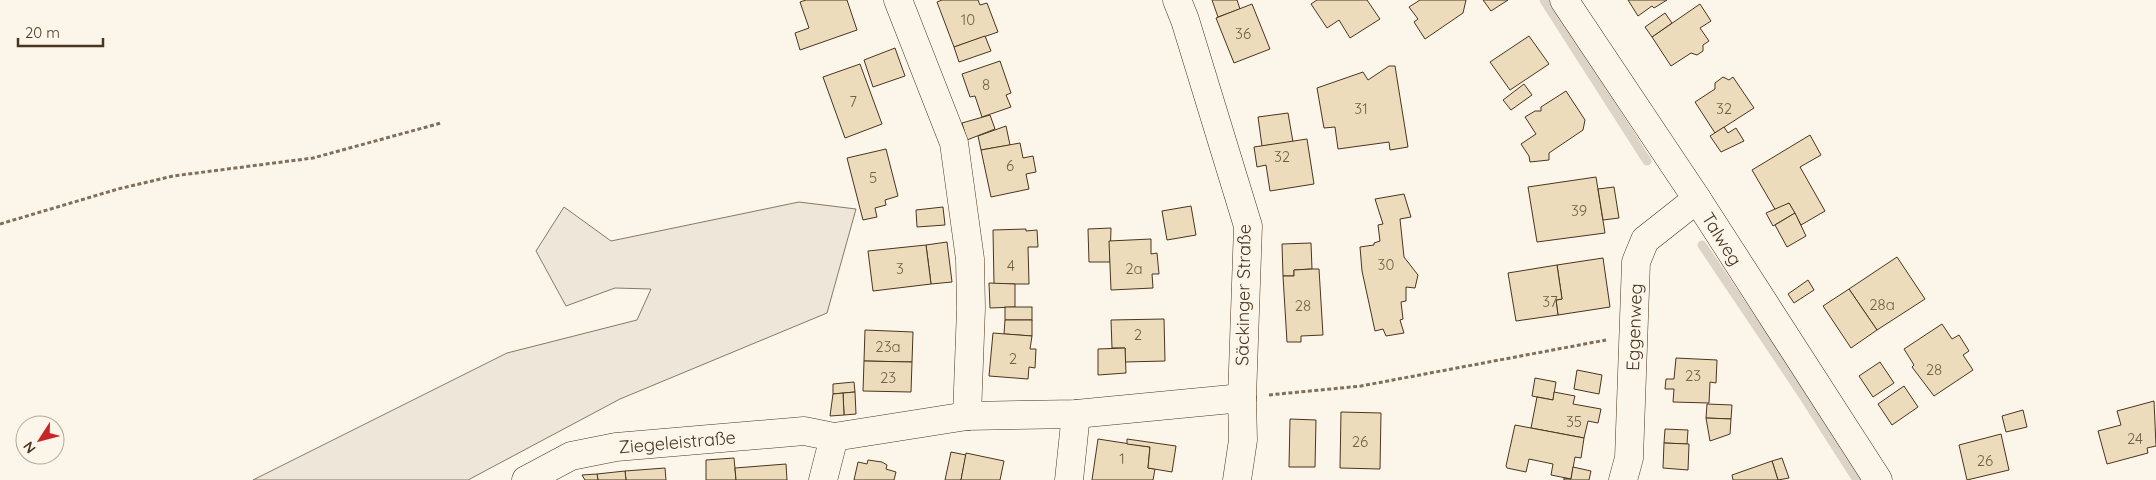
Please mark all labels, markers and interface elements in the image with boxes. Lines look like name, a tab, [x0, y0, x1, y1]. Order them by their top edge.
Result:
house number: 10	[961, 10, 975, 29]
scale bar	[18, 15, 102, 47]
text: 20 m	[25, 23, 60, 42]
house number: 36	[1235, 24, 1251, 43]
house number: 8	[982, 75, 990, 94]
house number: 7	[849, 92, 857, 111]
house number: 31	[1354, 99, 1368, 118]
house number: 32	[1716, 99, 1732, 118]
house number: 32	[1274, 147, 1290, 166]
house number: 6	[1006, 156, 1014, 175]
house number: 5	[869, 168, 877, 187]
house number: 39	[1571, 201, 1587, 220]
street label: Talweg	[1697, 208, 1747, 270]
street label: Säckinger Straße	[1230, 224, 1256, 366]
house number: 30	[1378, 255, 1394, 274]
house number: 4	[1007, 256, 1015, 275]
house number: 3	[896, 259, 904, 278]
house number: 2a	[1125, 259, 1143, 278]
street label: Eggenweg	[1621, 283, 1647, 371]
house number: 37	[1542, 292, 1558, 311]
house number: 28a	[1869, 295, 1895, 314]
house number: 28	[1295, 296, 1311, 315]
house number: 2	[1134, 325, 1142, 344]
house number: 23a	[875, 337, 901, 356]
house number: 2	[1009, 349, 1017, 368]
house number: 28	[1926, 360, 1942, 379]
house number: 23	[1685, 366, 1701, 385]
house number: 23	[880, 368, 896, 387]
house number: 35	[1566, 412, 1582, 431]
north arrow	[15, 415, 65, 465]
street label: Ziegeleistraße	[617, 425, 737, 459]
house number: 24	[2127, 429, 2143, 448]
house number: 26	[1352, 432, 1368, 451]
text: N	[19, 438, 40, 457]
house number: 1	[1119, 449, 1125, 468]
house number: 26	[1977, 451, 1993, 470]

